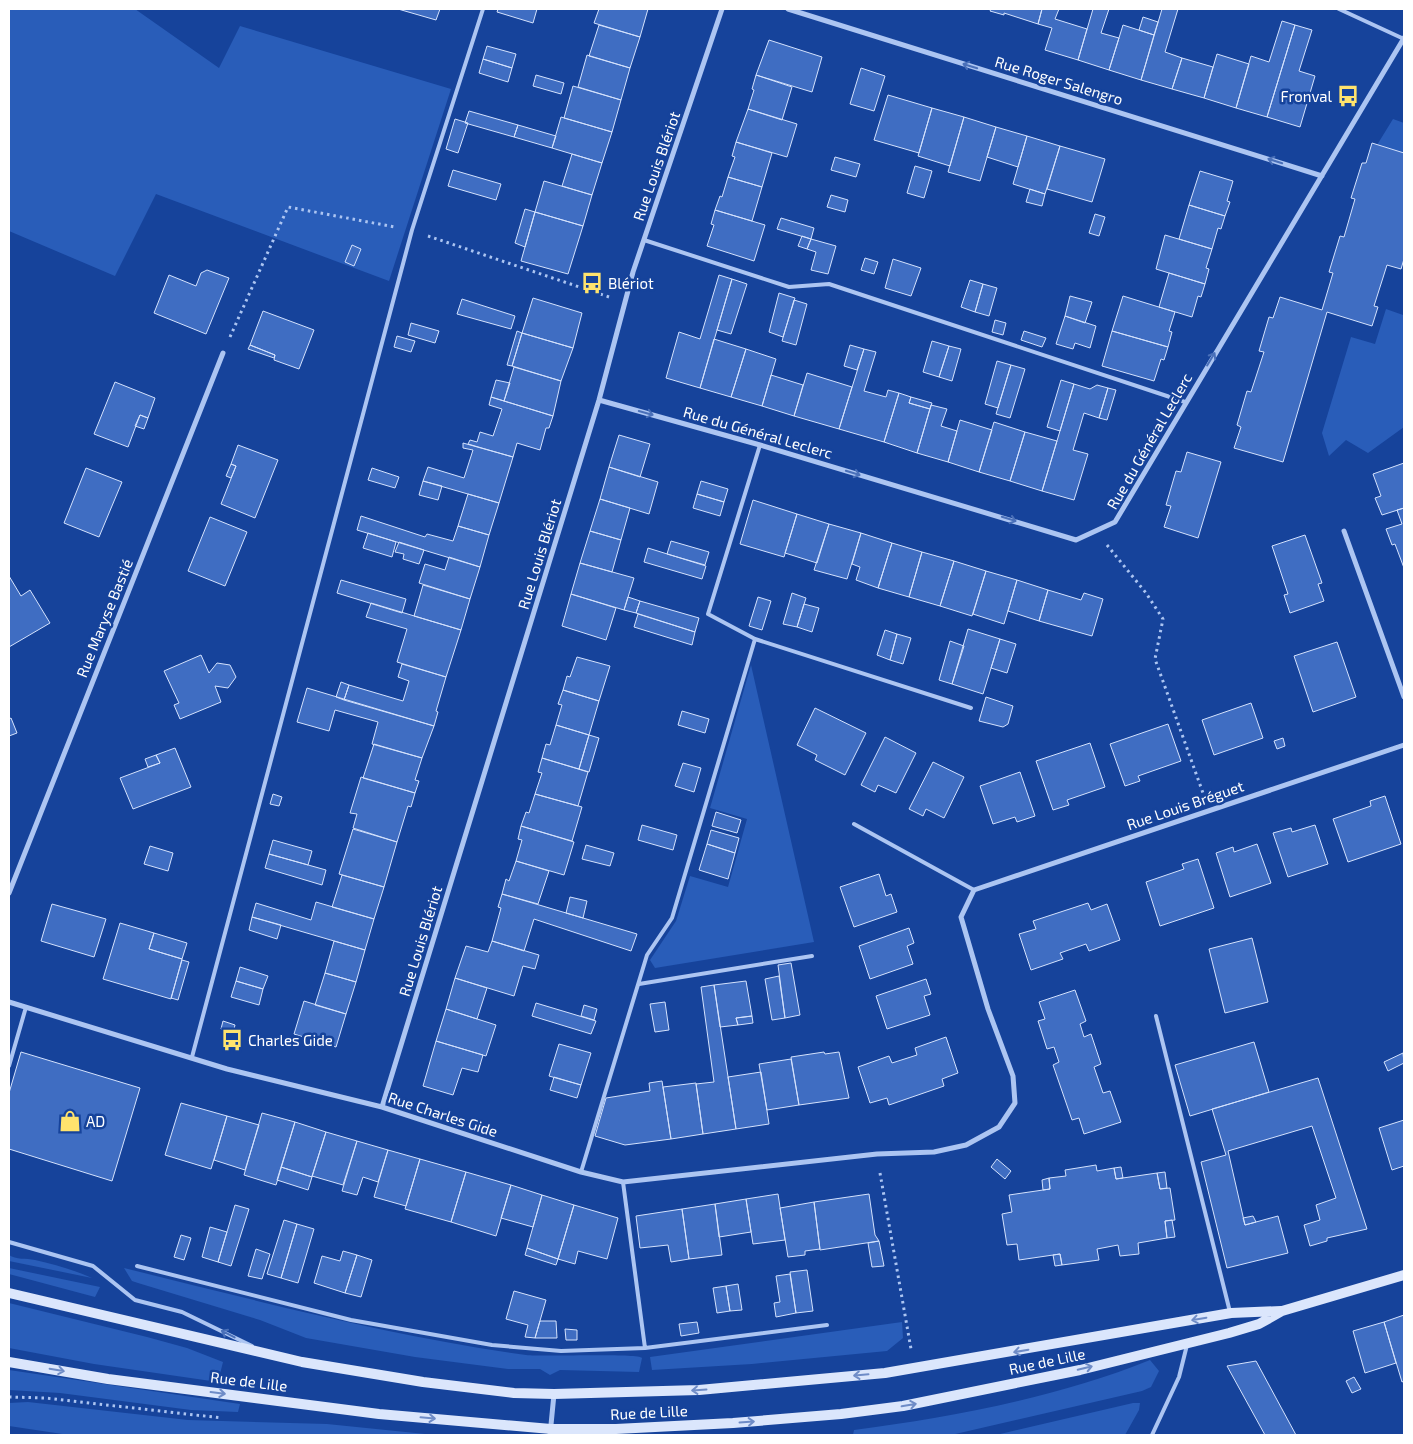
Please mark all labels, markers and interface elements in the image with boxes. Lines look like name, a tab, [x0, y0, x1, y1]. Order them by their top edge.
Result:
street label: Rue Roger Salengro	[993, 52, 1125, 108]
one-way arrow	[962, 60, 978, 70]
bus stop icon: Fronval	[1335, 83, 1361, 109]
place label: Fronval	[1281, 87, 1333, 105]
street label: Rue Louis Blériot	[629, 109, 683, 223]
one-way arrow	[1268, 156, 1284, 166]
bus stop icon: Blériot	[579, 270, 605, 296]
place label: Blériot	[608, 274, 654, 292]
one-way arrow	[1207, 352, 1217, 366]
street label: Rue du Général Leclerc	[1103, 370, 1195, 512]
street label: Rue du Général Leclerc	[681, 402, 835, 462]
one-way arrow	[638, 409, 654, 419]
one-way arrow	[845, 468, 861, 478]
street label: Rue Louis Blériot	[514, 496, 564, 611]
one-way arrow	[1000, 515, 1016, 525]
street label: Rue Maryse Bastié	[72, 556, 136, 680]
street label: Rue Louis Bréguet	[1124, 776, 1246, 833]
street label: Rue Louis Blériot	[395, 883, 445, 998]
bus stop icon: Charles Gide	[219, 1027, 245, 1053]
place label: Charles Gide	[248, 1031, 333, 1049]
street label: Rue Charles Gide	[386, 1088, 500, 1140]
shop icon: AD	[57, 1108, 83, 1134]
place label: AD	[86, 1112, 105, 1130]
one-way arrow	[1191, 1314, 1207, 1324]
one-way arrow	[221, 1329, 236, 1338]
street label: Rue de Lille	[1007, 1344, 1087, 1378]
one-way arrow	[1014, 1346, 1030, 1356]
one-way arrow	[1077, 1363, 1093, 1372]
one-way arrow	[48, 1365, 64, 1375]
street label: Rue de Lille	[209, 1367, 289, 1395]
one-way arrow	[853, 1370, 869, 1380]
one-way arrow	[691, 1385, 707, 1394]
one-way arrow	[209, 1388, 225, 1398]
one-way arrow	[900, 1399, 916, 1409]
street label: Rue de Lille	[610, 1401, 688, 1423]
one-way arrow	[420, 1413, 436, 1423]
one-way arrow	[739, 1418, 755, 1427]

